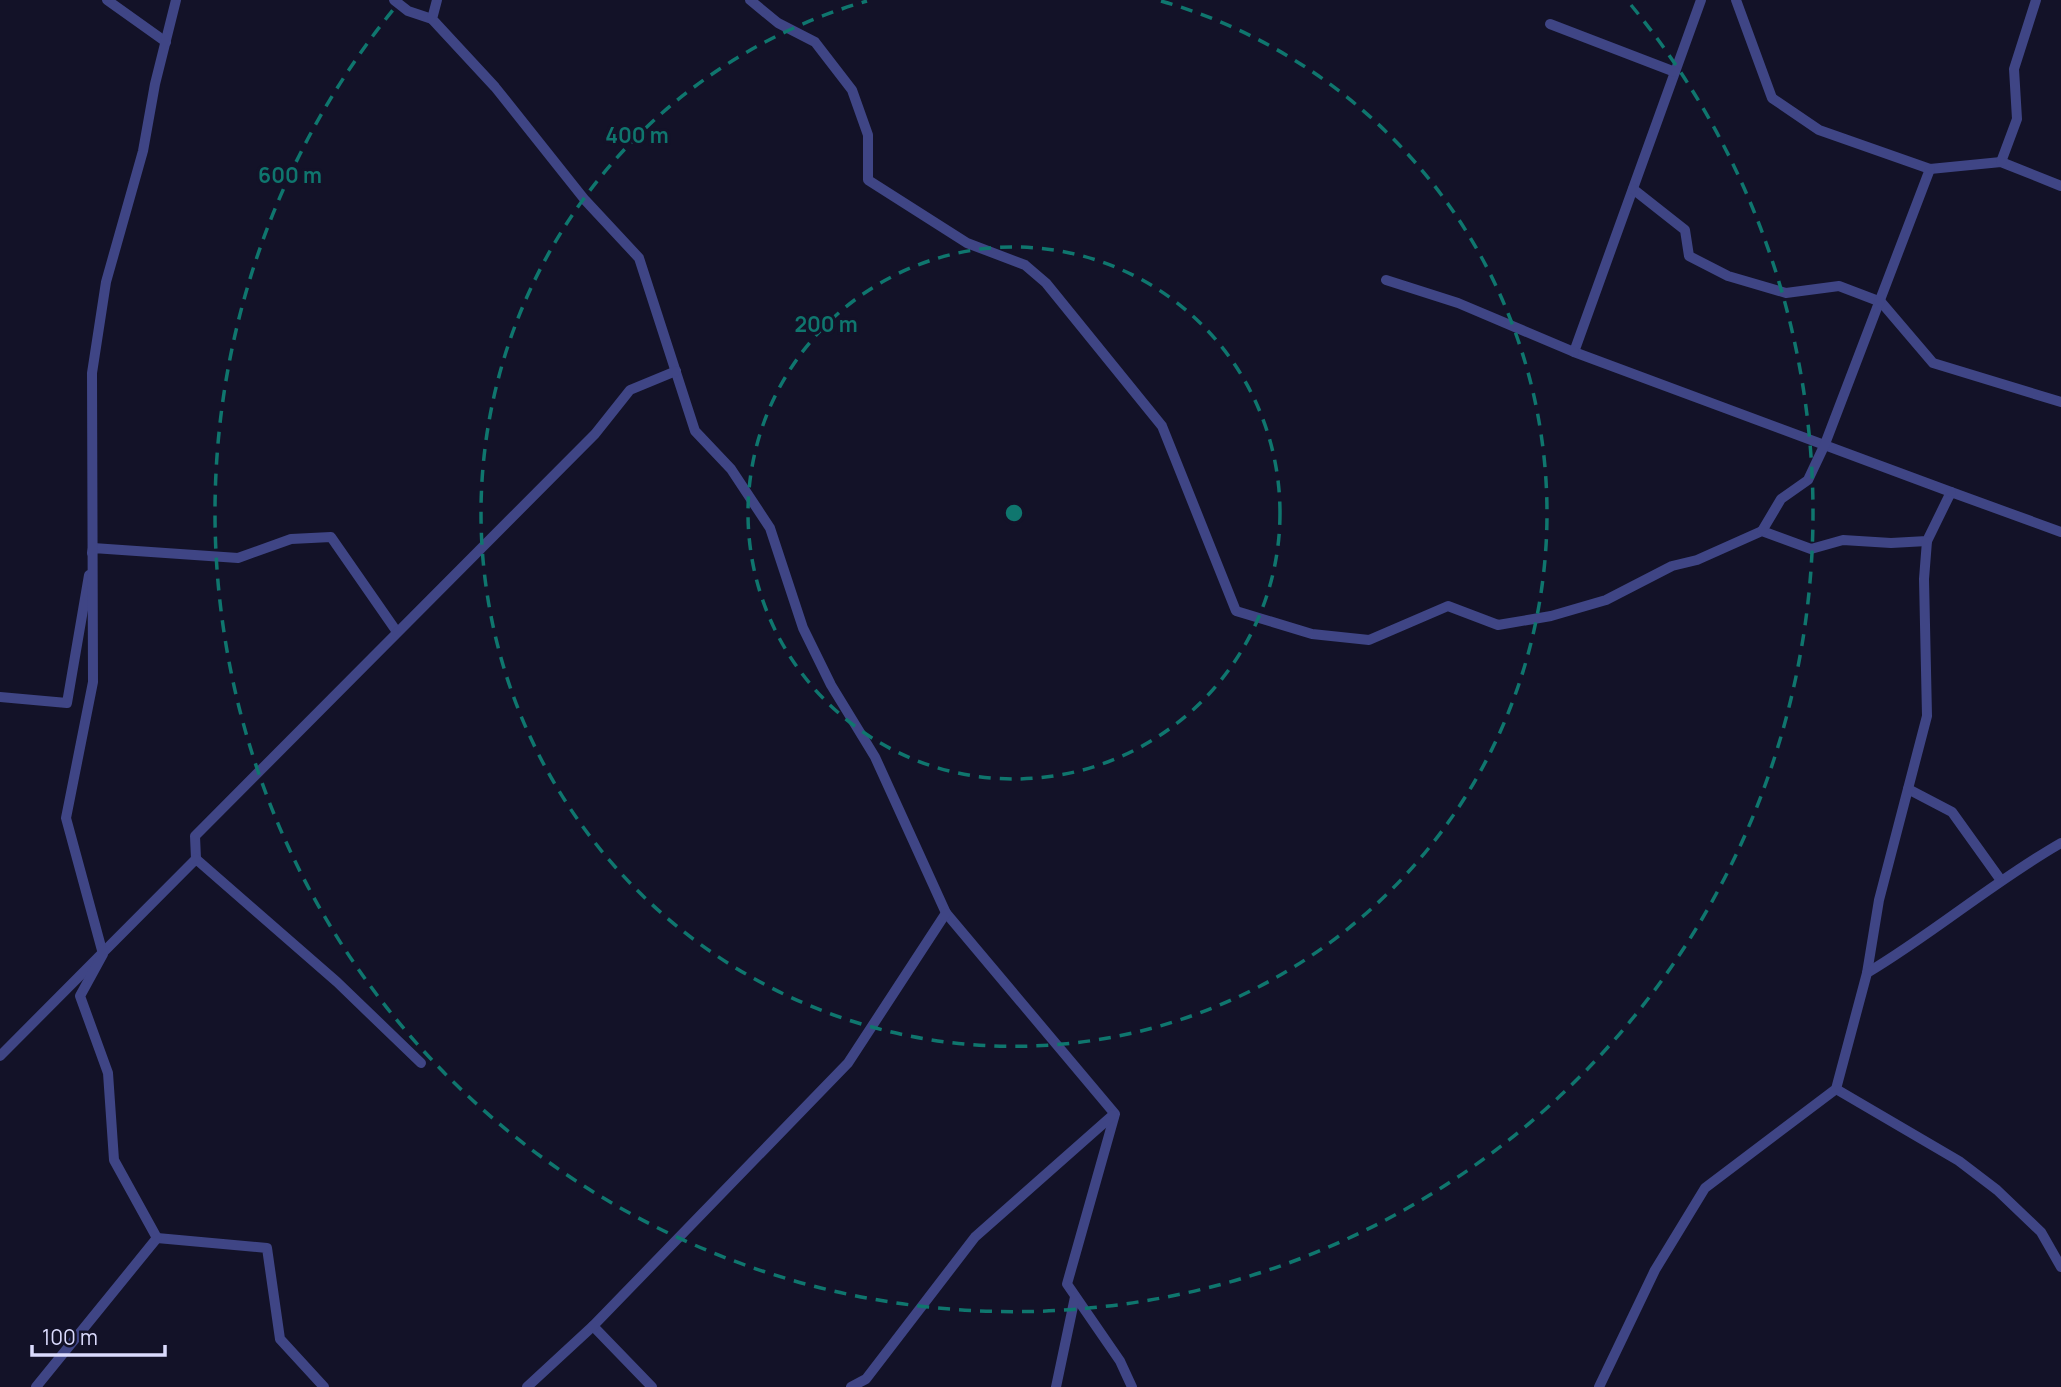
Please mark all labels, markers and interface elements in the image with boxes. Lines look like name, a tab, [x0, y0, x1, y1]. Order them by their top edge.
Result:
text: 400 m	[605, 121, 669, 149]
text: 600 m	[258, 161, 322, 189]
text: 200 m	[794, 310, 858, 338]
centre of rings	[1002, 501, 1026, 525]
scale bar	[32, 1314, 164, 1358]
text: 100 m	[42, 1323, 98, 1351]

